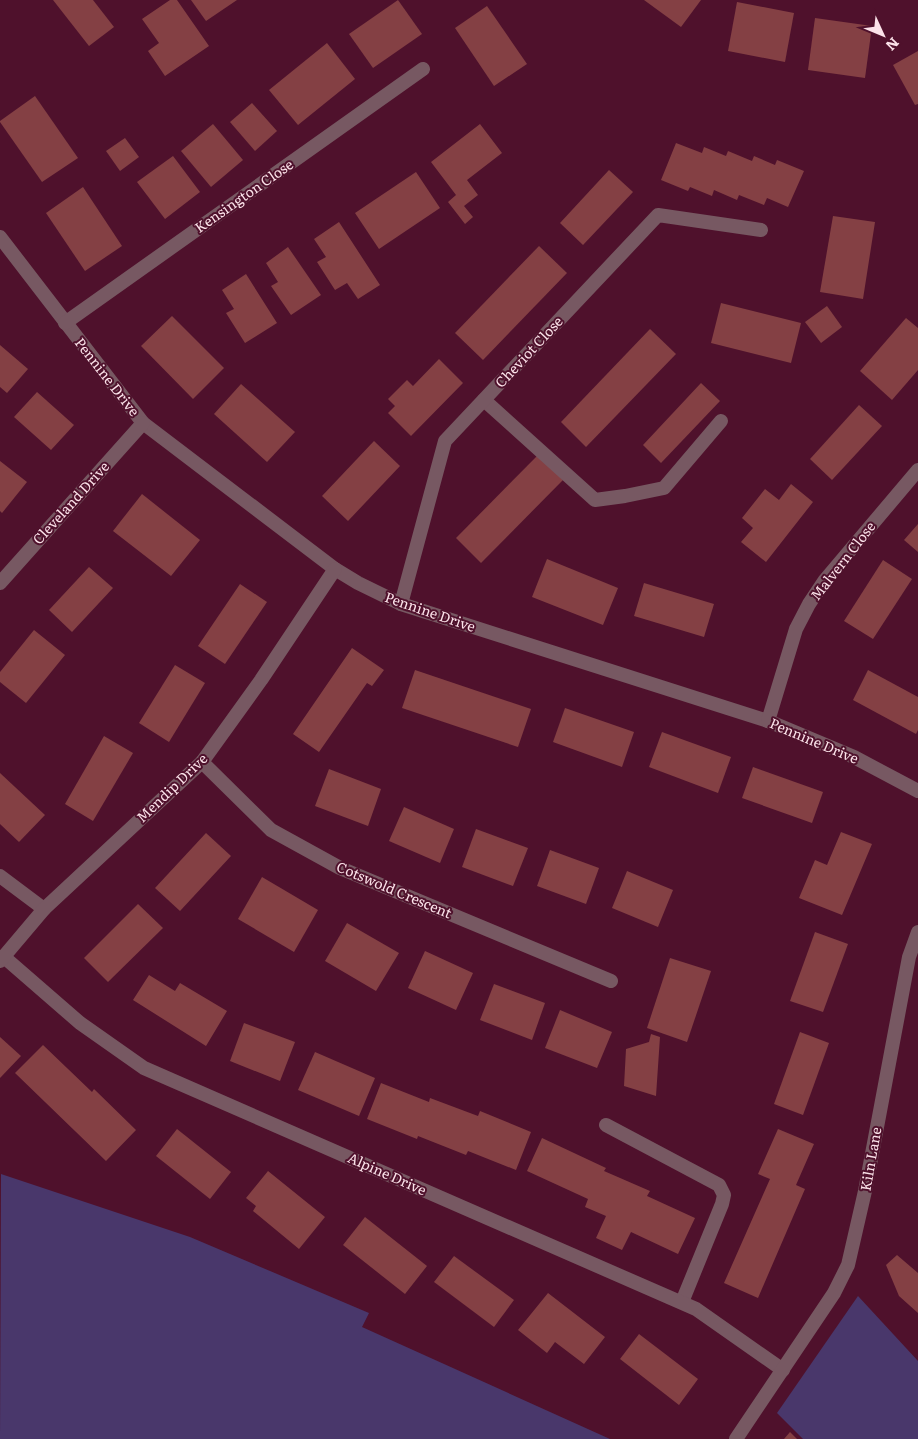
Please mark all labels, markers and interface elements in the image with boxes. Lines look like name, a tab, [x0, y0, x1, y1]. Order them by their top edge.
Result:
north arrow	[858, 10, 908, 60]
text: N	[882, 34, 904, 56]
street label: Kensington Close	[190, 154, 297, 237]
street label: Cheviot Close	[490, 311, 567, 391]
street label: Pennine Drive	[71, 333, 145, 420]
street label: Cleveland Drive	[27, 456, 113, 548]
street label: Malvern Close	[805, 517, 879, 604]
street label: Pennine Drive	[382, 586, 478, 636]
street label: Pennine Drive	[767, 712, 862, 768]
street label: Mendip Drive	[131, 748, 211, 826]
street label: Cotswold Crescent	[334, 856, 455, 923]
street label: Kiln Lane	[855, 1125, 885, 1192]
street label: Alpine Drive	[345, 1147, 430, 1199]

